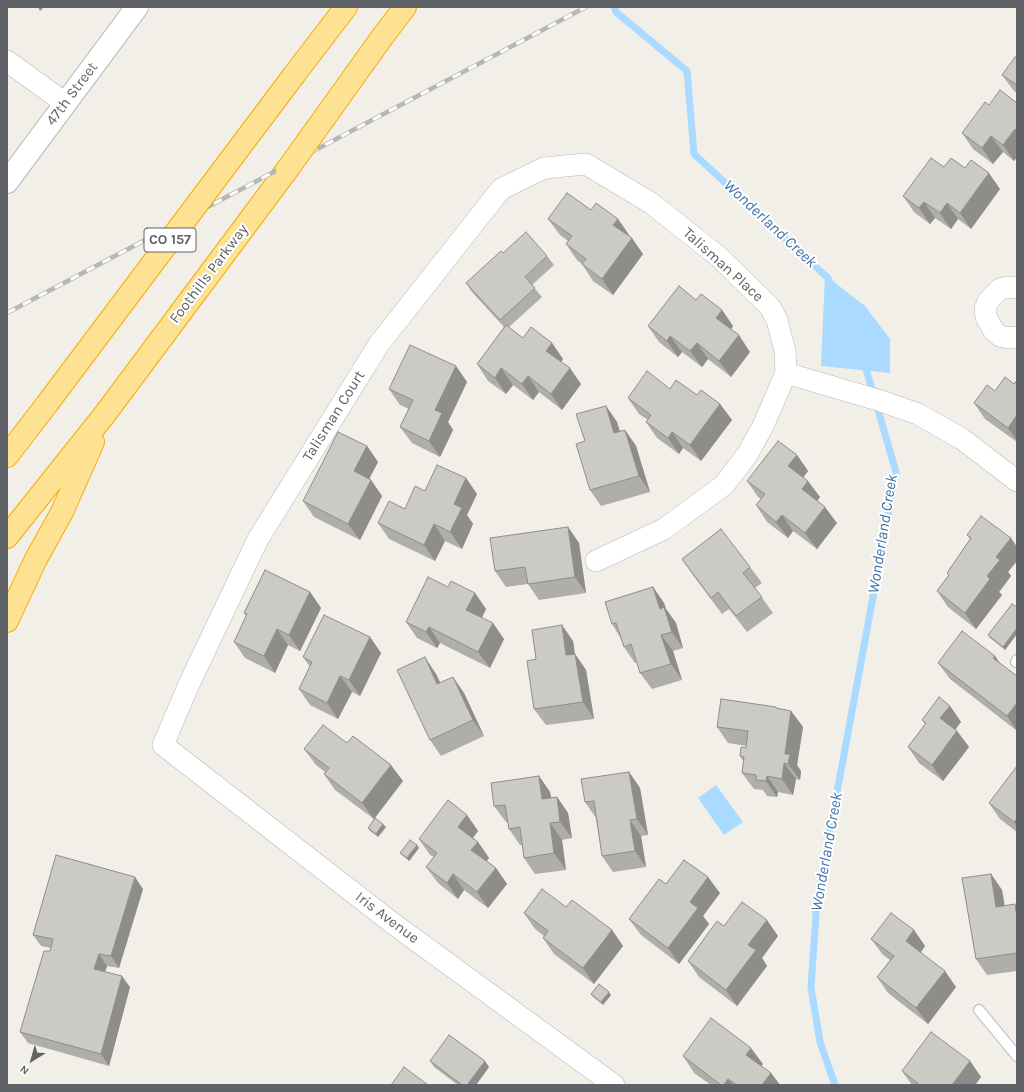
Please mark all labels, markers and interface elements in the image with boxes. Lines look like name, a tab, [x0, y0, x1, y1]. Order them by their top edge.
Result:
street label: 47th Street	[42, 59, 102, 129]
water label: Wonderland Creek	[719, 176, 821, 272]
street label: Foothills Parkway	[166, 221, 252, 327]
street label: Talisman Place	[679, 224, 767, 306]
road number: CO 157	[144, 228, 196, 252]
street label: Talisman Court	[299, 367, 369, 465]
water label: Wonderland Creek	[864, 473, 902, 595]
water label: Wonderland Creek	[807, 791, 847, 913]
street label: Iris Avenue	[352, 888, 422, 948]
north arrow	[12, 1040, 52, 1080]
text: N	[17, 1062, 32, 1078]

